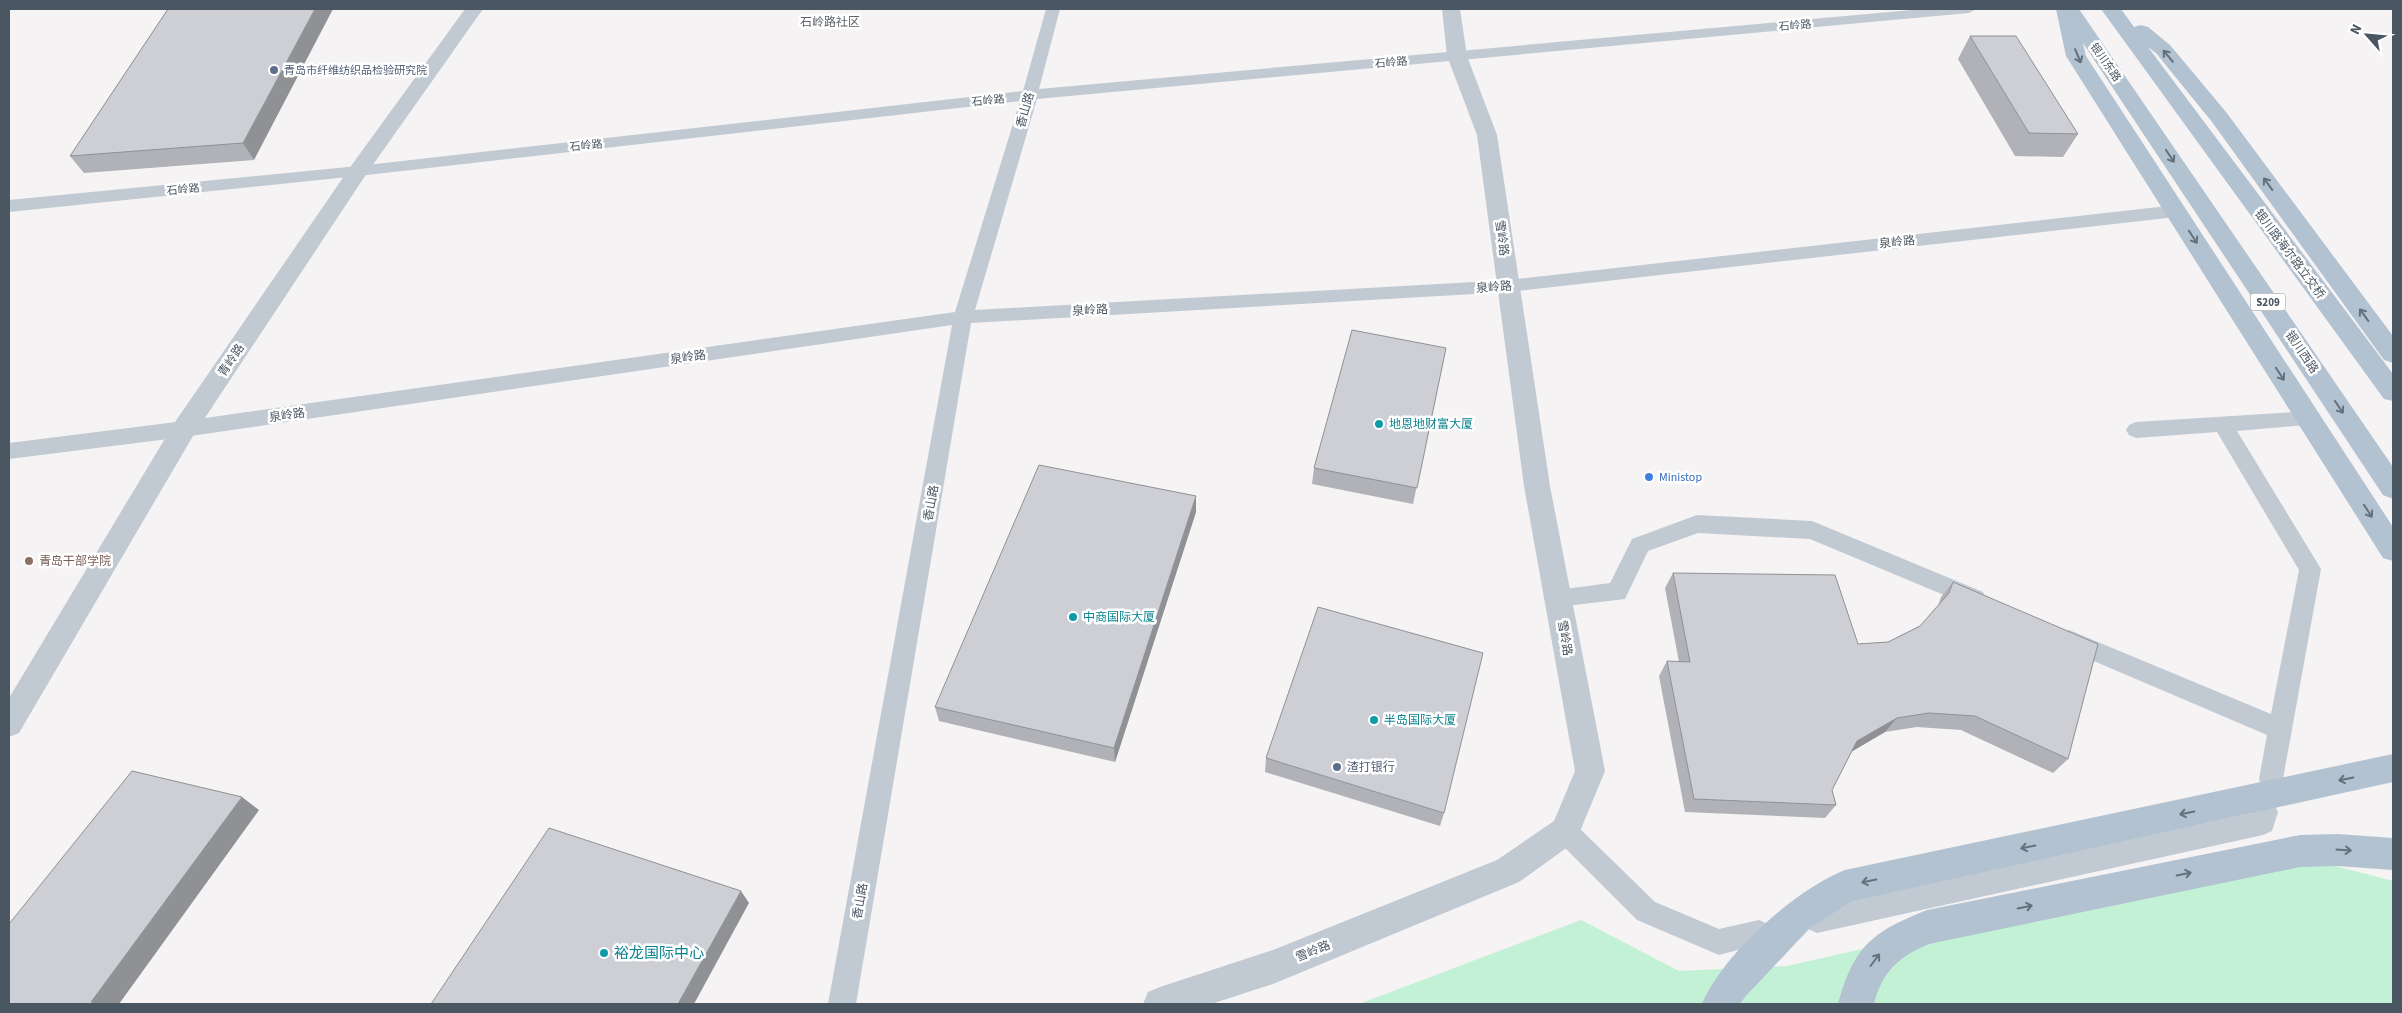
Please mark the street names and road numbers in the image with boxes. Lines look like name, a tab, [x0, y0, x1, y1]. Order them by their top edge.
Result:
street label: 石岭路	[1778, 17, 1812, 34]
street label: 银川东路	[2087, 40, 2124, 85]
street label: 石岭路	[1374, 54, 1408, 71]
street label: 香山路	[1012, 90, 1039, 130]
street label: 石岭路	[971, 91, 1005, 110]
street label: 石岭路	[569, 136, 603, 155]
street label: 石岭路	[166, 180, 200, 199]
street label: 银川路海尔路立交桥	[2250, 206, 2329, 303]
street label: 雪岭路	[1491, 219, 1512, 257]
street label: 泉岭路	[1878, 232, 1916, 253]
street label: 泉岭路	[1475, 278, 1513, 297]
road number: S209	[2250, 294, 2286, 310]
street label: 泉岭路	[1072, 301, 1108, 320]
street label: 银川西路	[2281, 328, 2322, 377]
street label: 青岭路	[214, 341, 249, 380]
street label: 泉岭路	[669, 347, 707, 368]
street label: 泉岭路	[268, 405, 306, 426]
street label: 香山路	[920, 484, 943, 522]
street label: 雪岭路	[1553, 619, 1576, 657]
street label: 香山路	[849, 882, 872, 920]
street label: 雪岭路	[1293, 937, 1333, 966]

